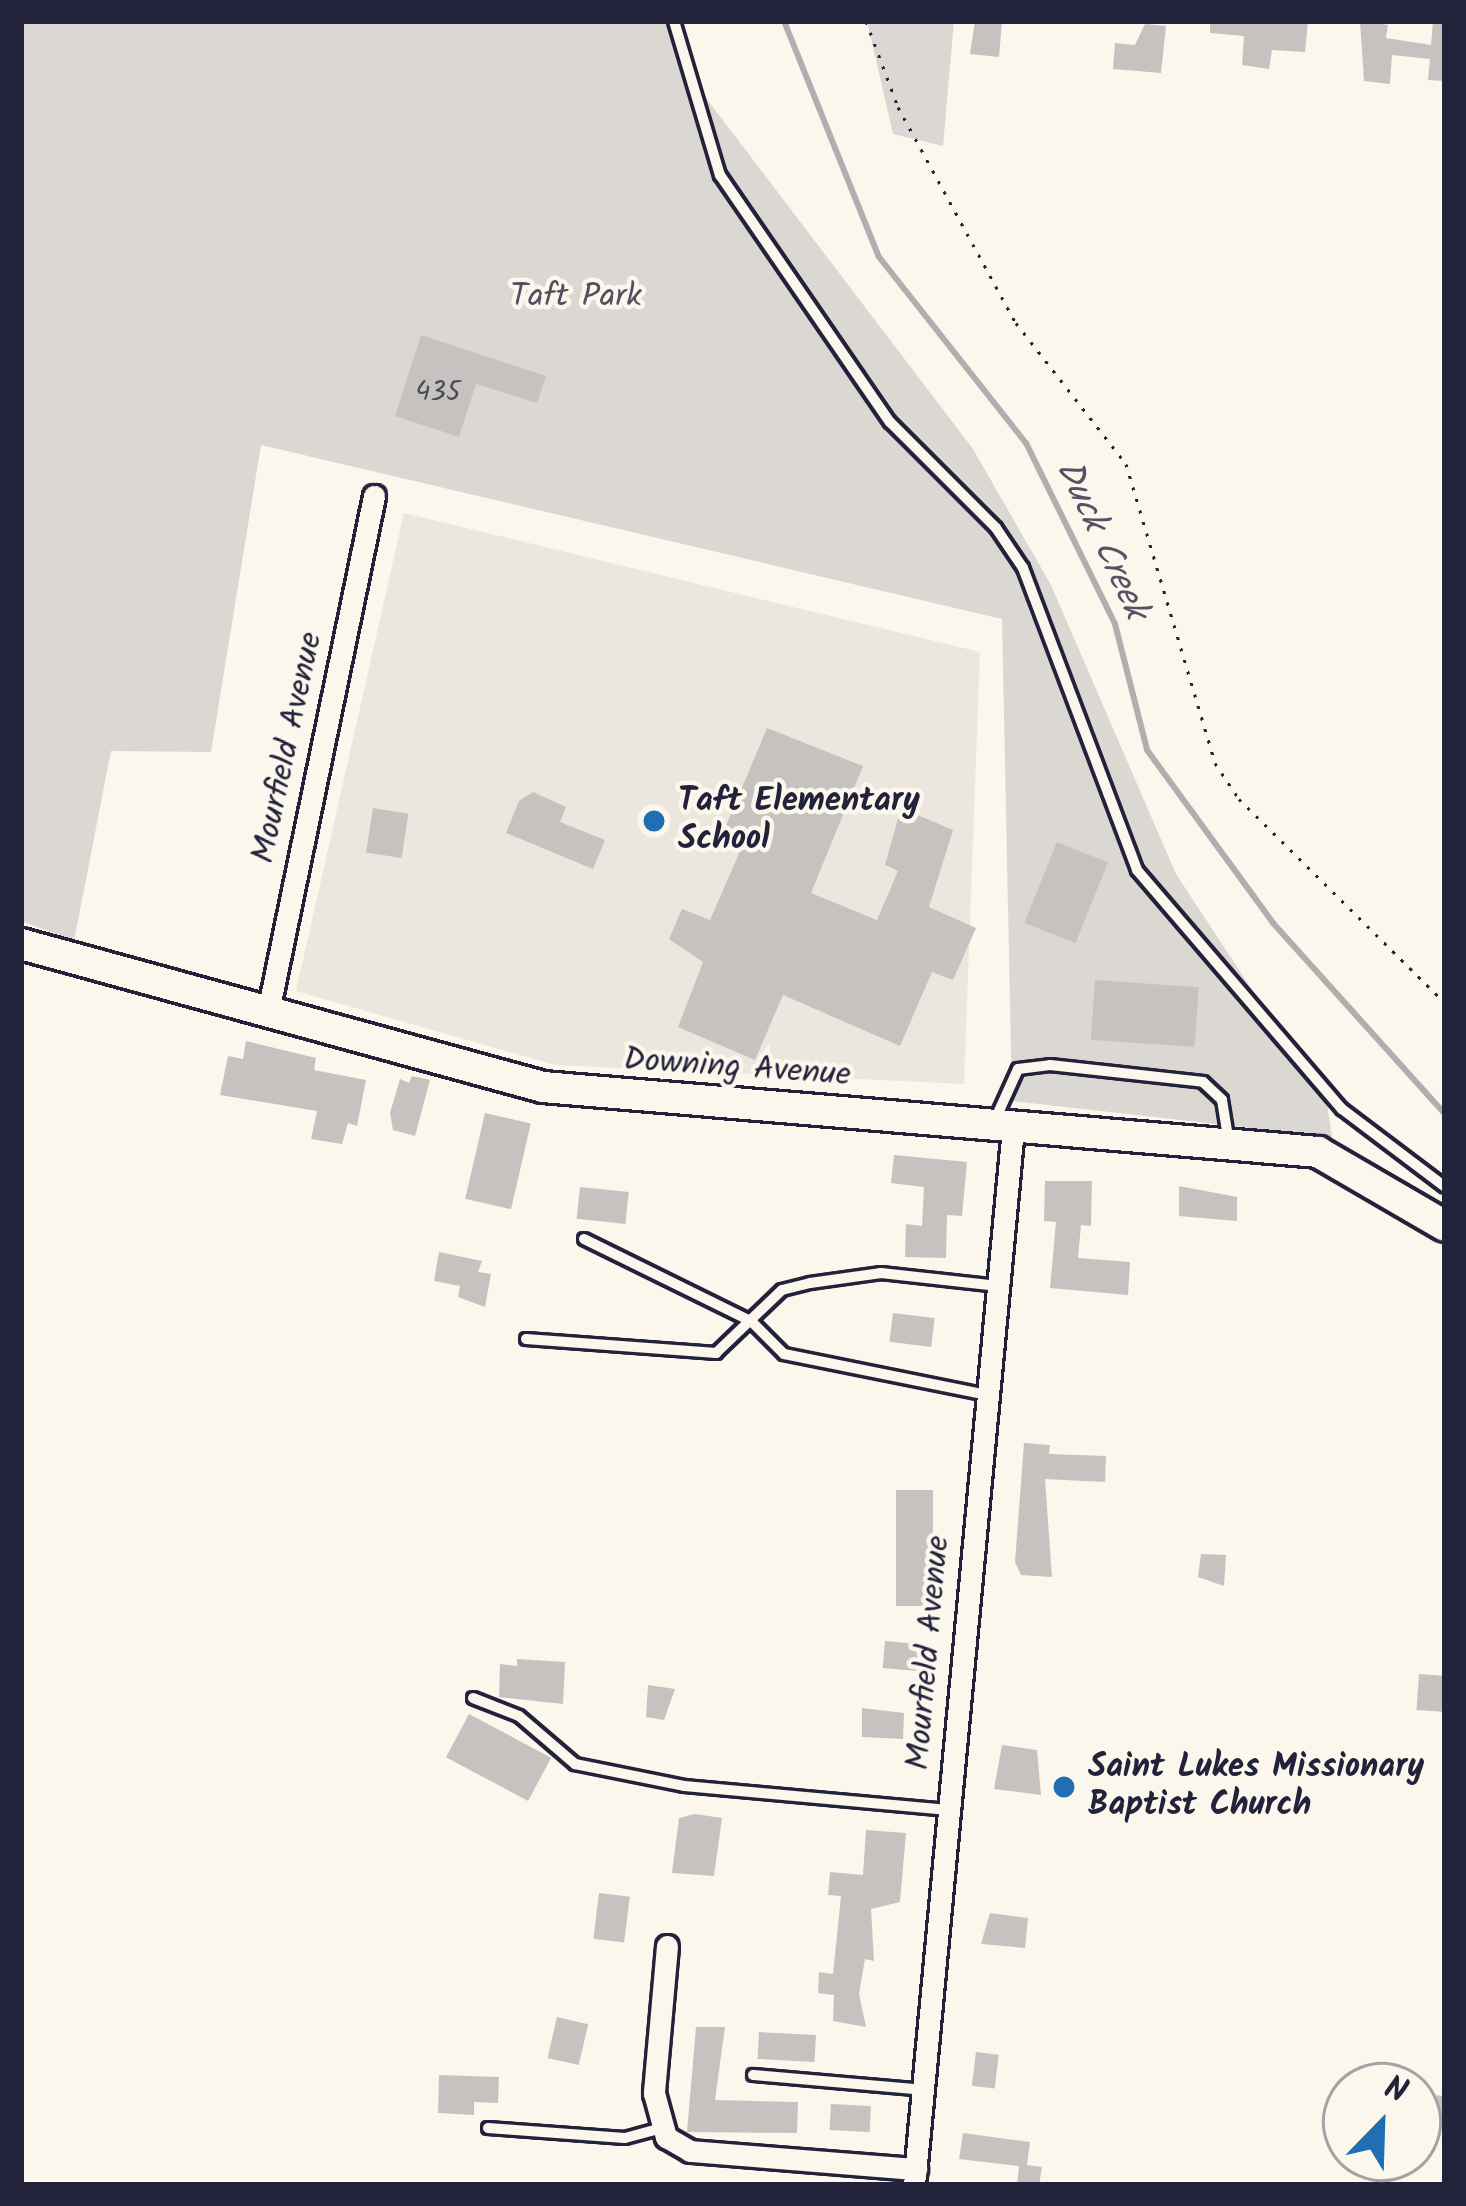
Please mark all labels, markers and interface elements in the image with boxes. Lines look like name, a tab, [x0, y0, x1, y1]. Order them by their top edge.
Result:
park label: Taft Park	[510, 278, 642, 318]
house number: 435	[416, 377, 460, 409]
water label: Duck Creek	[1045, 454, 1157, 626]
street label: Mourfield Avenue	[245, 629, 333, 867]
place label: Taft Elementary School	[678, 782, 920, 860]
marker: Taft Elementary School	[641, 808, 667, 834]
street label: Downing Avenue	[622, 1041, 852, 1097]
street label: Mourfield Avenue	[900, 1534, 960, 1772]
place label: Saint Lukes Missionary Baptist Church	[1088, 1748, 1424, 1826]
marker: Saint Lukes Missionary Baptist Church	[1051, 1774, 1077, 1800]
north arrow	[1322, 2062, 1442, 2182]
text: N	[1375, 2063, 1415, 2120]

